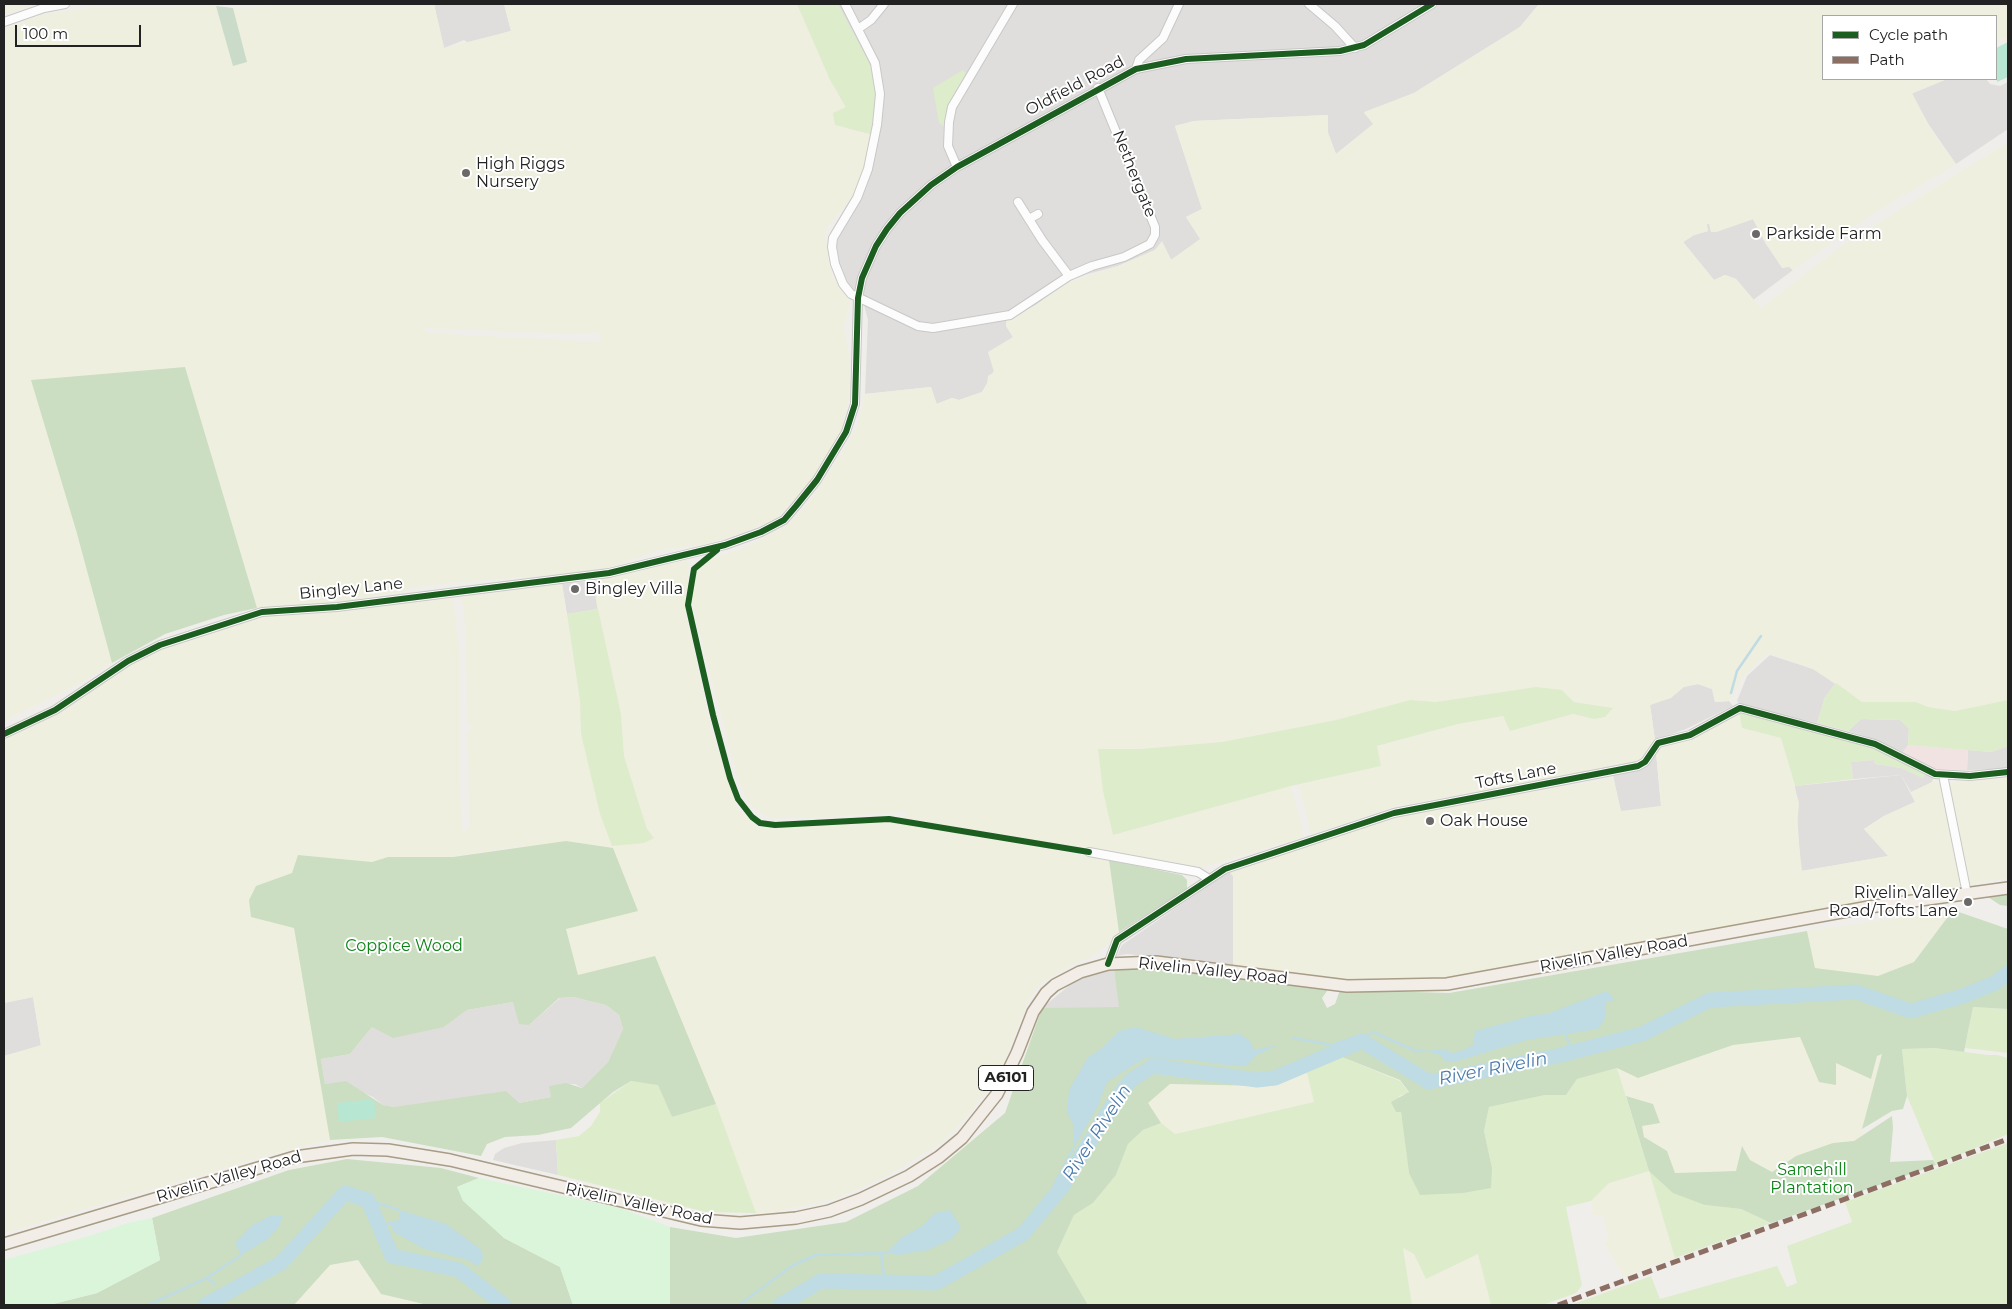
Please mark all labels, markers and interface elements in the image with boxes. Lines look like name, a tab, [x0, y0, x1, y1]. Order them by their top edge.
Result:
scale bar	[18, 15, 144, 47]
legend	[1822, 15, 1997, 80]
text: 100 m	[23, 24, 68, 43]
text: Cycle path	[1869, 25, 1948, 44]
text: Path	[1869, 50, 1905, 69]
street label: Oldfield Road	[1022, 52, 1128, 120]
street label: Nethergate	[1108, 128, 1160, 220]
place label: High Riggs Nursery	[476, 154, 565, 192]
marker: High Riggs Nursery	[460, 167, 472, 179]
place label: Parkside Farm	[1766, 224, 1882, 244]
marker: Parkside Farm	[1750, 228, 1762, 240]
street label: Bingley Lane	[298, 574, 404, 604]
place label: Bingley Villa	[585, 579, 683, 599]
marker: Bingley Villa	[569, 583, 581, 595]
street label: Tofts Lane	[1474, 759, 1558, 793]
place label: Oak House	[1440, 811, 1528, 831]
marker: Oak House	[1424, 815, 1436, 827]
place label: Rivelin Valley Road/Tofts Lane	[1829, 883, 1958, 921]
marker: Rivelin Valley Road/Tofts Lane	[1962, 896, 1974, 908]
street label: Rivelin Valley Road	[1538, 932, 1690, 976]
park label: Coppice Wood	[345, 936, 463, 956]
street label: Rivelin Valley Road	[1137, 954, 1289, 988]
water label: River Rivelin	[1437, 1048, 1549, 1090]
road number: A6101	[978, 1066, 1034, 1090]
water label: River Rivelin	[1058, 1081, 1136, 1185]
street label: Rivelin Valley Road	[154, 1147, 304, 1207]
park label: Samehill Plantation	[1770, 1160, 1854, 1198]
street label: Rivelin Valley Road	[564, 1179, 714, 1229]

